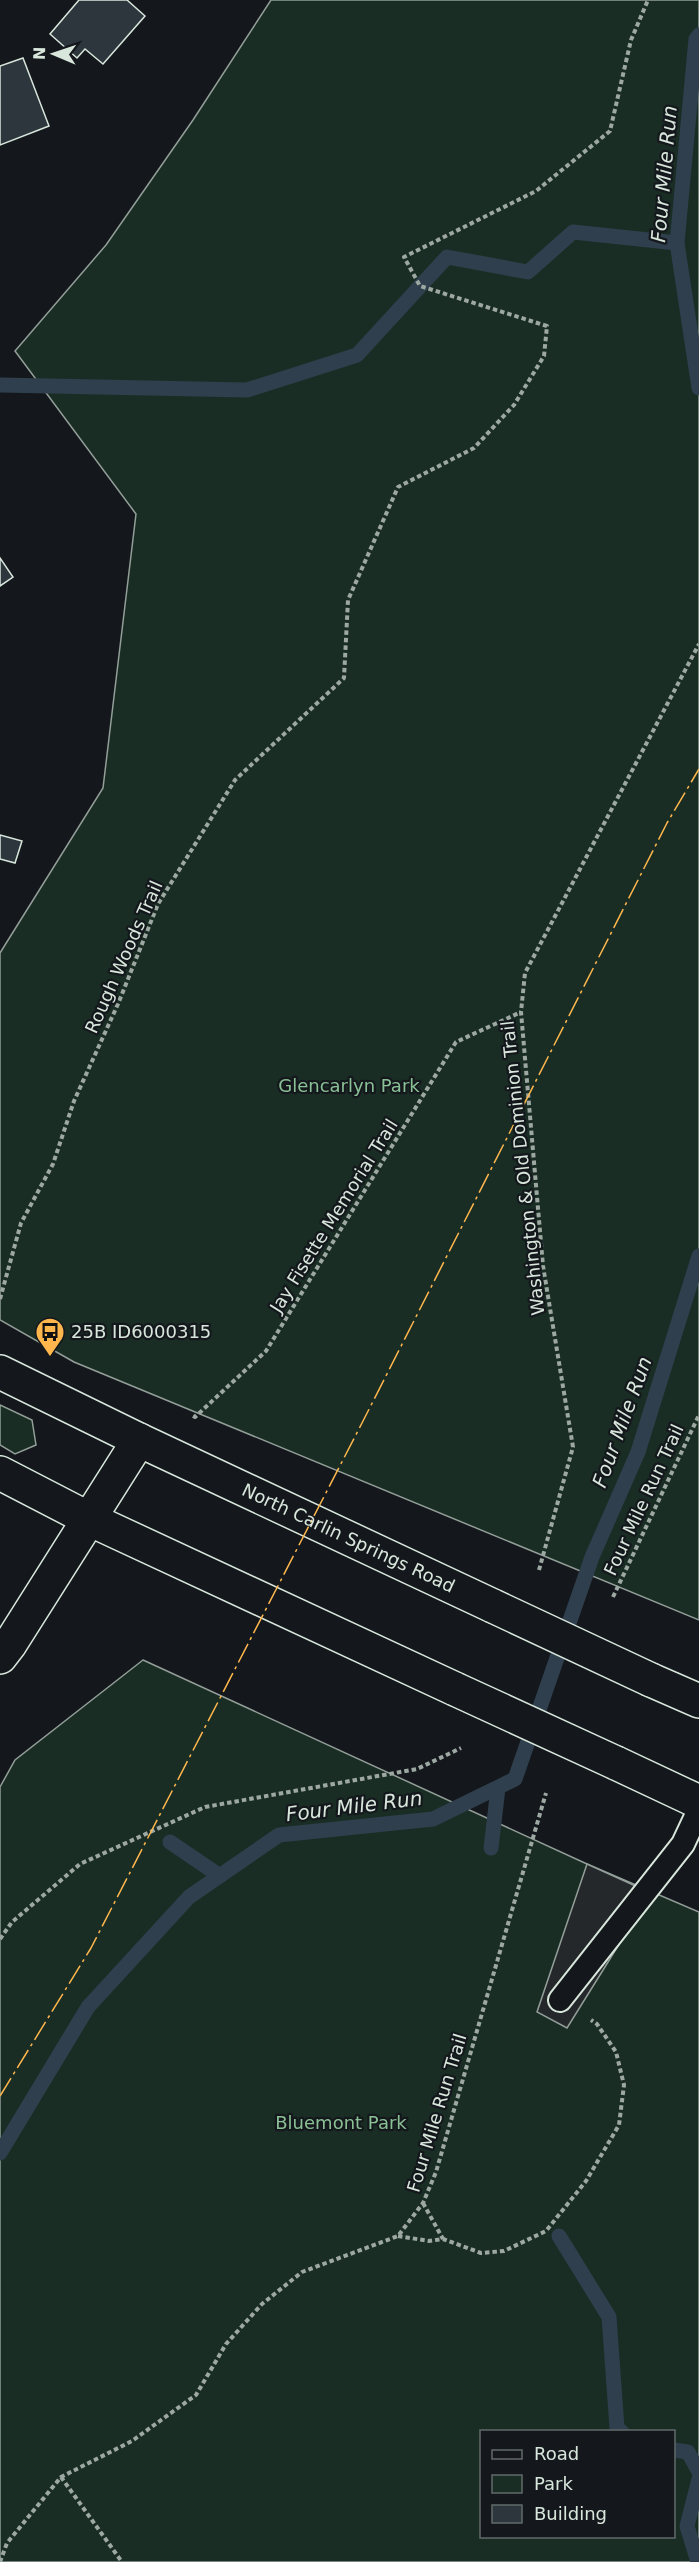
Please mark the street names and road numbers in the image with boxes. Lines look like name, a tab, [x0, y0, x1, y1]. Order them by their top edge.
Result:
street label: Rough Woods Trail	[80, 877, 167, 1036]
street label: Washington & Old Dominion Trail	[497, 1020, 548, 1317]
street label: Jay Fisette Memorial Trail	[265, 1115, 402, 1317]
street label: Four Mile Run Trail	[599, 1421, 688, 1579]
street label: North Carlin Springs Road	[239, 1479, 458, 1597]
street label: Four Mile Run Trail	[402, 2031, 471, 2195]

